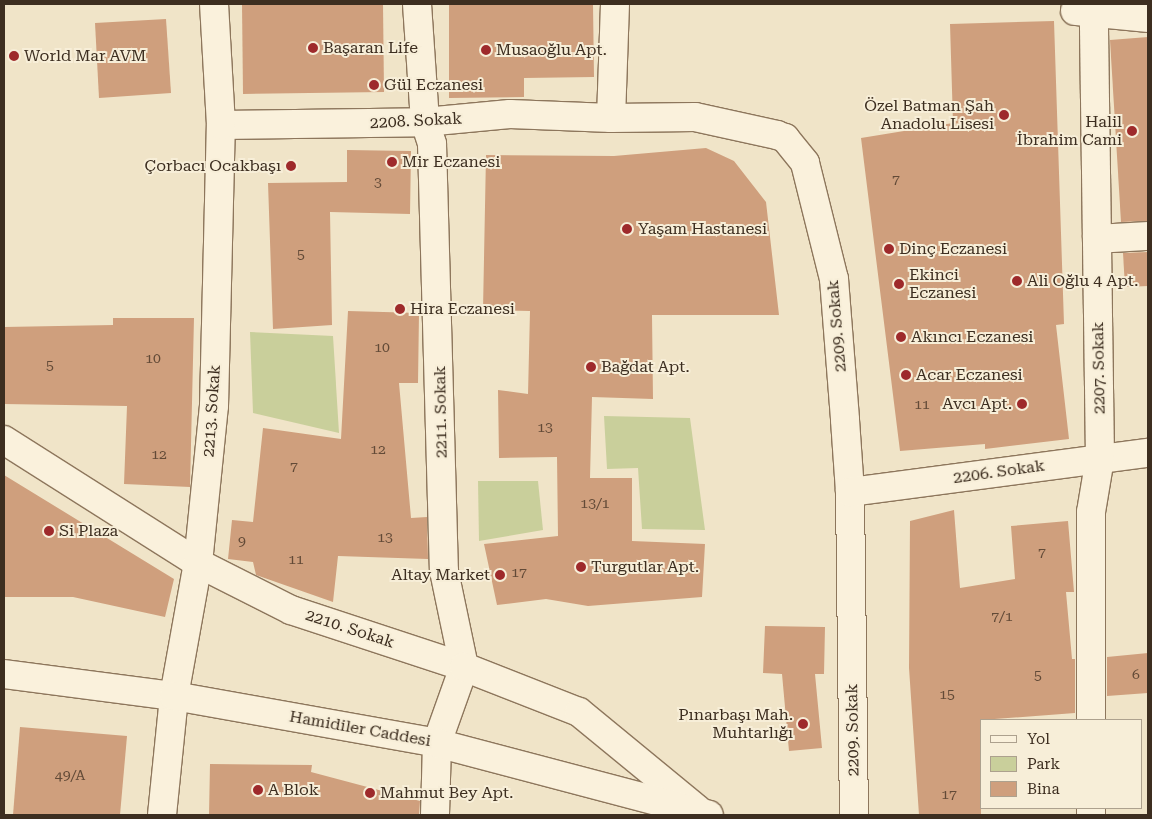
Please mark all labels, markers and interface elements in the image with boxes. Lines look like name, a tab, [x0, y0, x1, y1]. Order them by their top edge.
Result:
place label: Başaran Life	[323, 38, 418, 58]
place label: Musaoğlu Apt.	[496, 40, 607, 60]
marker: Başaran Life	[307, 42, 319, 54]
marker: Musaoğlu Apt.	[480, 44, 492, 56]
place label: World Mar AVM	[24, 46, 146, 66]
marker: World Mar AVM	[8, 50, 20, 62]
place label: Gül Eczanesi	[384, 75, 483, 95]
marker: Gül Eczanesi	[368, 79, 380, 91]
place label: Özel Batman Şah Anadolu Lisesi	[864, 96, 994, 134]
street label: 2208. Sokak	[369, 109, 463, 133]
marker: Özel Batman Şah Anadolu Lisesi	[998, 109, 1010, 121]
place label: Halil İbrahim Cami	[1017, 112, 1122, 150]
marker: Halil İbrahim Cami	[1126, 125, 1138, 137]
place label: Mir Eczanesi	[402, 152, 500, 172]
place label: Çorbacı Ocakbaşı	[145, 156, 281, 176]
marker: Mir Eczanesi	[386, 156, 398, 168]
marker: Çorbacı Ocakbaşı	[285, 160, 297, 172]
house number: 7	[892, 171, 900, 187]
house number: 3	[374, 174, 382, 190]
place label: Yaşam Hastanesi	[638, 219, 767, 239]
marker: Yaşam Hastanesi	[620, 222, 634, 236]
place label: Dinç Eczanesi	[899, 239, 1007, 259]
marker: Dinç Eczanesi	[883, 243, 895, 255]
house number: 5	[297, 246, 305, 262]
place label: Ekinci Eczanesi	[909, 265, 976, 303]
place label: Ali Oğlu 4 Apt.	[1027, 271, 1138, 291]
marker: Ali Oğlu 4 Apt.	[1011, 275, 1023, 287]
marker: Ekinci Eczanesi	[893, 278, 905, 290]
street label: 2209. Sokak	[823, 279, 851, 373]
place label: Hira Eczanesi	[410, 299, 515, 319]
marker: Hira Eczanesi	[394, 303, 406, 315]
street label: 2207. Sokak	[1089, 322, 1109, 414]
place label: Akıncı Eczanesi	[911, 327, 1033, 347]
marker: Akıncı Eczanesi	[895, 331, 907, 343]
house number: 10	[374, 339, 390, 355]
house number: 10	[145, 350, 161, 366]
house number: 5	[46, 357, 54, 373]
place label: Bağdat Apt.	[601, 357, 690, 377]
marker: Bağdat Apt.	[585, 361, 597, 373]
street label: 2213. Sokak	[199, 364, 225, 458]
place label: Acar Eczanesi	[916, 365, 1023, 385]
street label: 2211. Sokak	[431, 366, 451, 458]
marker: Acar Eczanesi	[900, 369, 912, 381]
place label: Avcı Apt.	[942, 394, 1012, 414]
house number: 11	[914, 396, 930, 412]
marker: Avcı Apt.	[1016, 398, 1028, 410]
house number: 13	[537, 419, 553, 435]
house number: 12	[370, 441, 386, 457]
house number: 12	[151, 446, 167, 462]
street label: 2206. Sokak	[952, 456, 1046, 488]
house number: 7	[290, 458, 298, 474]
house number: 13/1	[580, 495, 610, 511]
place label: Si Plaza	[59, 521, 118, 541]
marker: Si Plaza	[43, 525, 55, 537]
house number: 13	[377, 529, 393, 545]
house number: 9	[238, 533, 246, 549]
house number: 7	[1038, 544, 1046, 560]
house number: 11	[288, 551, 304, 567]
place label: Turgutlar Apt.	[591, 557, 699, 577]
marker: Turgutlar Apt.	[575, 561, 587, 573]
house number: 17	[511, 564, 527, 580]
place label: Altay Market	[391, 565, 490, 585]
marker: Altay Market	[494, 569, 506, 581]
street label: 2210. Sokak	[303, 606, 397, 652]
house number: 7/1	[991, 608, 1013, 624]
house number: 6	[1132, 666, 1140, 682]
house number: 5	[1034, 667, 1042, 683]
street label: 2209. Sokak	[843, 684, 863, 776]
house number: 15	[939, 686, 955, 702]
place label: Pınarbaşı Mah. Muhtarlığı	[678, 705, 793, 743]
street label: Hamidiler Caddesi	[288, 707, 432, 751]
marker: Pınarbaşı Mah. Muhtarlığı	[797, 718, 809, 730]
legend	[980, 719, 1142, 809]
text: Yol	[1027, 730, 1050, 748]
text: Park	[1027, 755, 1060, 773]
house number: 49/A	[55, 767, 85, 783]
place label: A Blok	[268, 780, 319, 800]
text: Bina	[1027, 780, 1060, 798]
place label: Mahmut Bey Apt.	[380, 783, 513, 803]
marker: A Blok	[252, 784, 264, 796]
house number: 17	[941, 786, 957, 802]
marker: Mahmut Bey Apt.	[364, 787, 376, 799]

